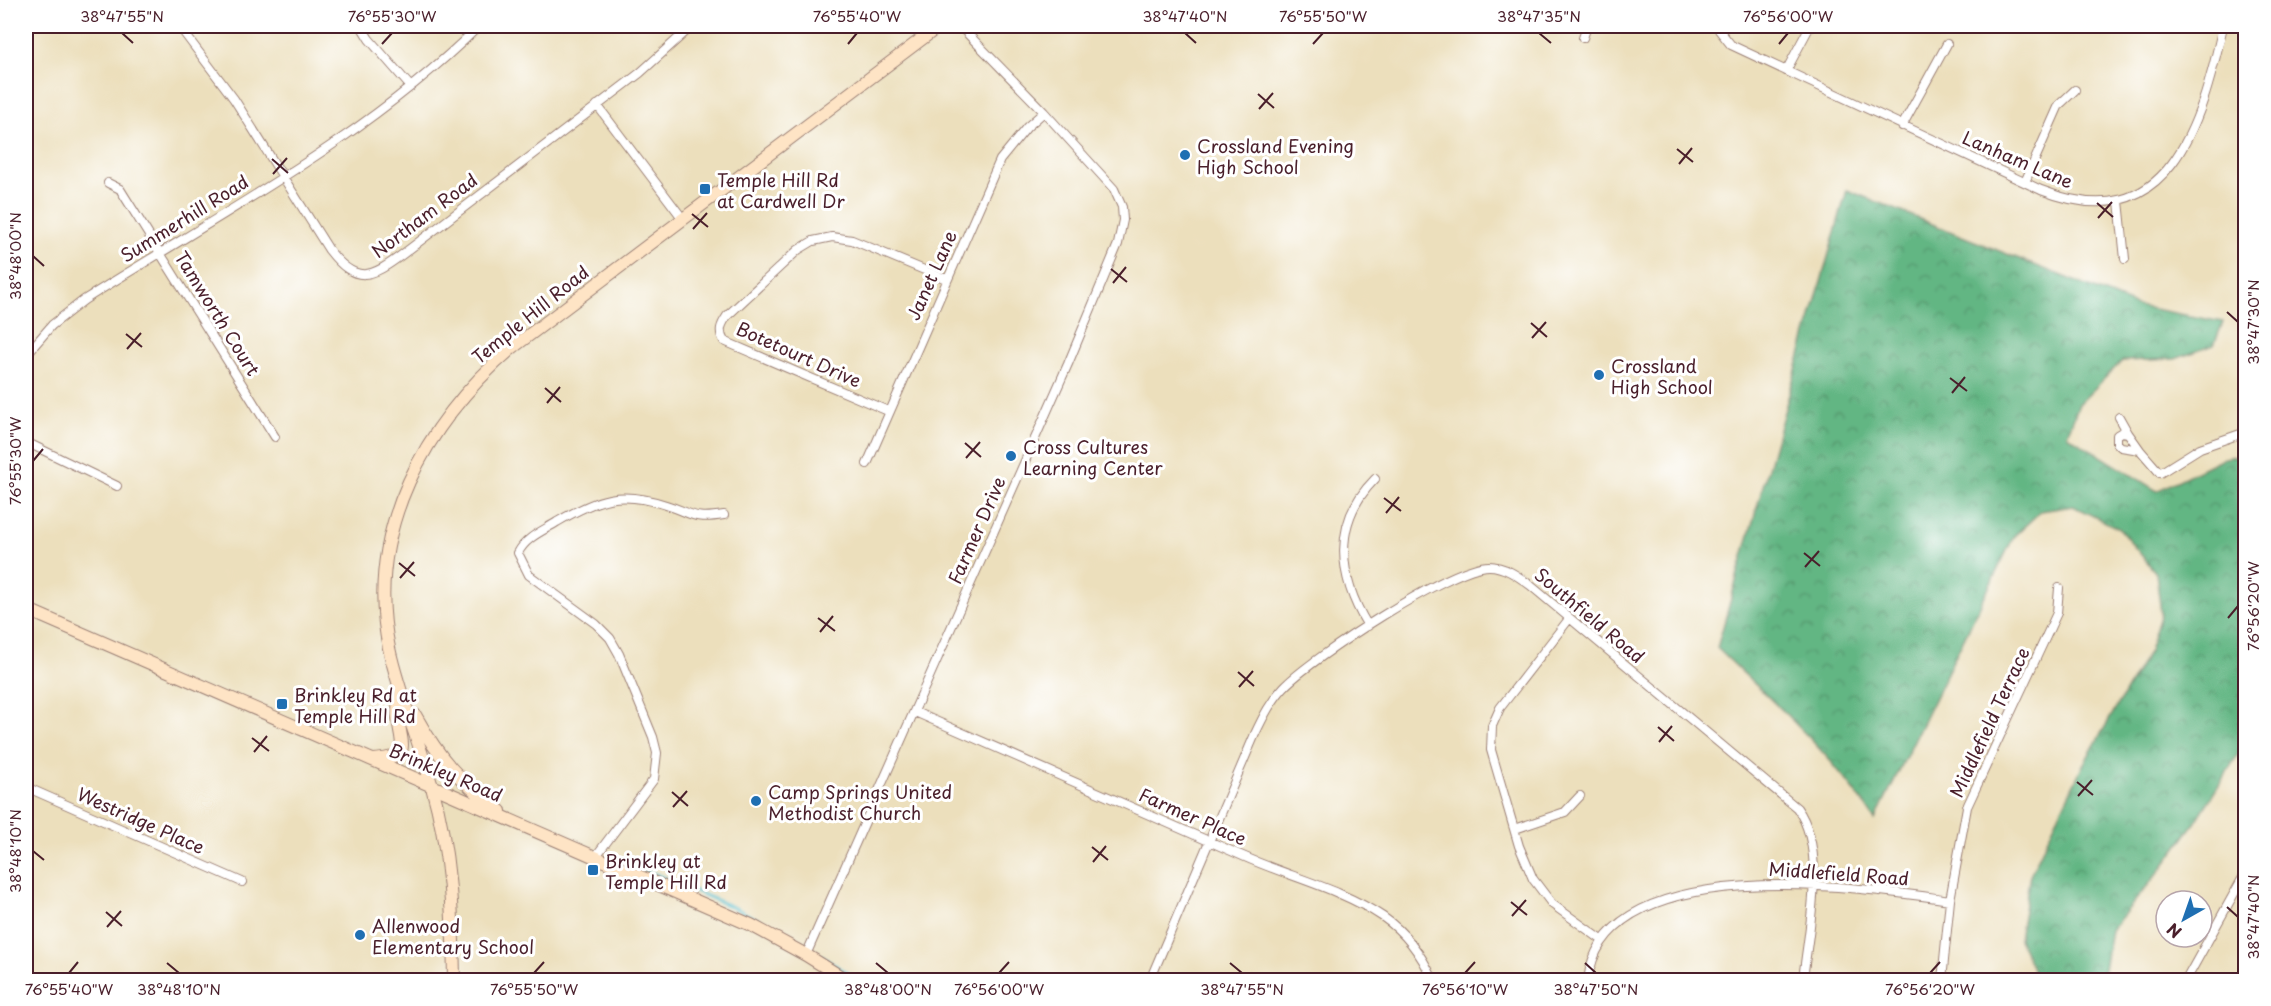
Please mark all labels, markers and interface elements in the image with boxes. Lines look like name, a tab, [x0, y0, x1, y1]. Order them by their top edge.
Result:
text: 38°47'55"N	[80, 4, 164, 27]
text: 76°55'30"W	[348, 4, 437, 27]
text: 76°55'40"W	[813, 4, 902, 27]
text: 38°47'40"N	[1142, 4, 1228, 27]
text: 76°55'50"W	[1279, 4, 1368, 27]
text: 38°47'35"N	[1497, 4, 1581, 27]
text: 76°56'00"W	[1743, 4, 1834, 27]
street label: Lanham Lane	[1958, 124, 2078, 194]
place label: Crossland Evening High School	[1197, 132, 1354, 180]
marker: Crossland Evening High School	[1178, 148, 1192, 162]
street label: Northam Road	[365, 166, 483, 264]
place label: Temple Hill Rd at Cardwell Dr	[717, 166, 845, 214]
street label: Summerhill Road	[115, 168, 253, 268]
marker: Temple Hill Rd at Cardwell Dr	[698, 182, 712, 196]
text: 38°48'00"N	[3, 212, 26, 300]
street label: Janet Lane	[899, 226, 963, 324]
street label: Tamworth Court	[169, 245, 267, 381]
street label: Temple Hill Road	[466, 258, 594, 370]
text: 38°47'30"N	[2241, 279, 2264, 365]
street label: Botetourt Drive	[732, 314, 866, 394]
place label: Crossland High School	[1611, 352, 1713, 400]
marker: Crossland High School	[1592, 368, 1606, 382]
text: 76°55'30"W	[3, 416, 26, 505]
place label: Cross Cultures Learning Center	[1023, 433, 1163, 481]
marker: Cross Cultures Learning Center	[1004, 449, 1018, 463]
street label: Farmer Drive	[940, 472, 1012, 588]
text: 76°56'20"W	[2241, 560, 2264, 651]
street label: Southfield Road	[1529, 561, 1651, 669]
street label: Middlefield Terrace	[1942, 642, 2036, 802]
place label: Brinkley Rd at Temple Hill Rd	[294, 681, 417, 729]
marker: Brinkley Rd at Temple Hill Rd	[275, 697, 289, 711]
street label: Brinkley Road	[385, 736, 507, 808]
place label: Camp Springs United Methodist Church	[768, 778, 952, 826]
street label: Westridge Place	[73, 780, 209, 860]
street label: Farmer Place	[1135, 780, 1251, 852]
marker: Camp Springs United Methodist Church	[749, 794, 763, 808]
text: 38°48'10"N	[3, 809, 26, 893]
place label: Brinkley at Temple Hill Rd	[605, 847, 727, 895]
street label: Middlefield Road	[1768, 855, 1910, 891]
marker: Brinkley at Temple Hill Rd	[586, 863, 600, 877]
text: 38°47'40"N	[2241, 874, 2264, 960]
north arrow	[2154, 889, 2214, 949]
place label: Allenwood Elementary School	[372, 912, 534, 960]
text: N	[2161, 918, 2186, 945]
marker: Allenwood Elementary School	[353, 928, 367, 942]
text: 76°55'40"W	[25, 977, 114, 1000]
text: 38°48'10"N	[137, 977, 221, 1000]
text: 76°55'50"W	[490, 977, 579, 1000]
text: 38°48'00"N	[844, 977, 932, 1000]
text: 76°56'00"W	[954, 977, 1045, 1000]
text: 38°47'55"N	[1200, 977, 1284, 1000]
text: 76°56'10"W	[1422, 977, 1509, 1000]
text: 38°47'50"N	[1554, 977, 1638, 1000]
text: 76°56'20"W	[1885, 977, 1976, 1000]

